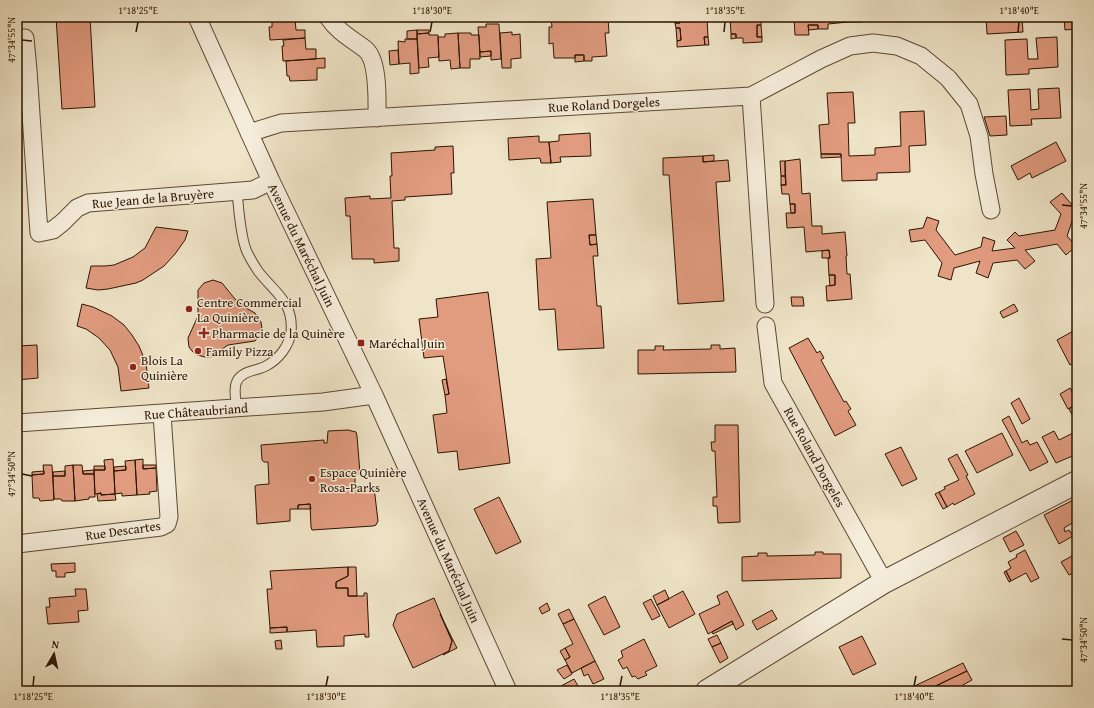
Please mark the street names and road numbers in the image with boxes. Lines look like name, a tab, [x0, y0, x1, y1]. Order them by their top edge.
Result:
street label: Rue Roland Dorgeles	[548, 92, 660, 117]
street label: Avenue du Maréchal Juin	[263, 180, 340, 311]
street label: Rue Jean de la Bruyère	[91, 184, 215, 213]
street label: Rue Châteaubriand	[144, 398, 249, 425]
street label: Rue Roland Dorgeles	[779, 404, 850, 511]
street label: Avenue du Maréchal Juin	[412, 494, 485, 627]
street label: Rue Descartes	[84, 516, 162, 545]

